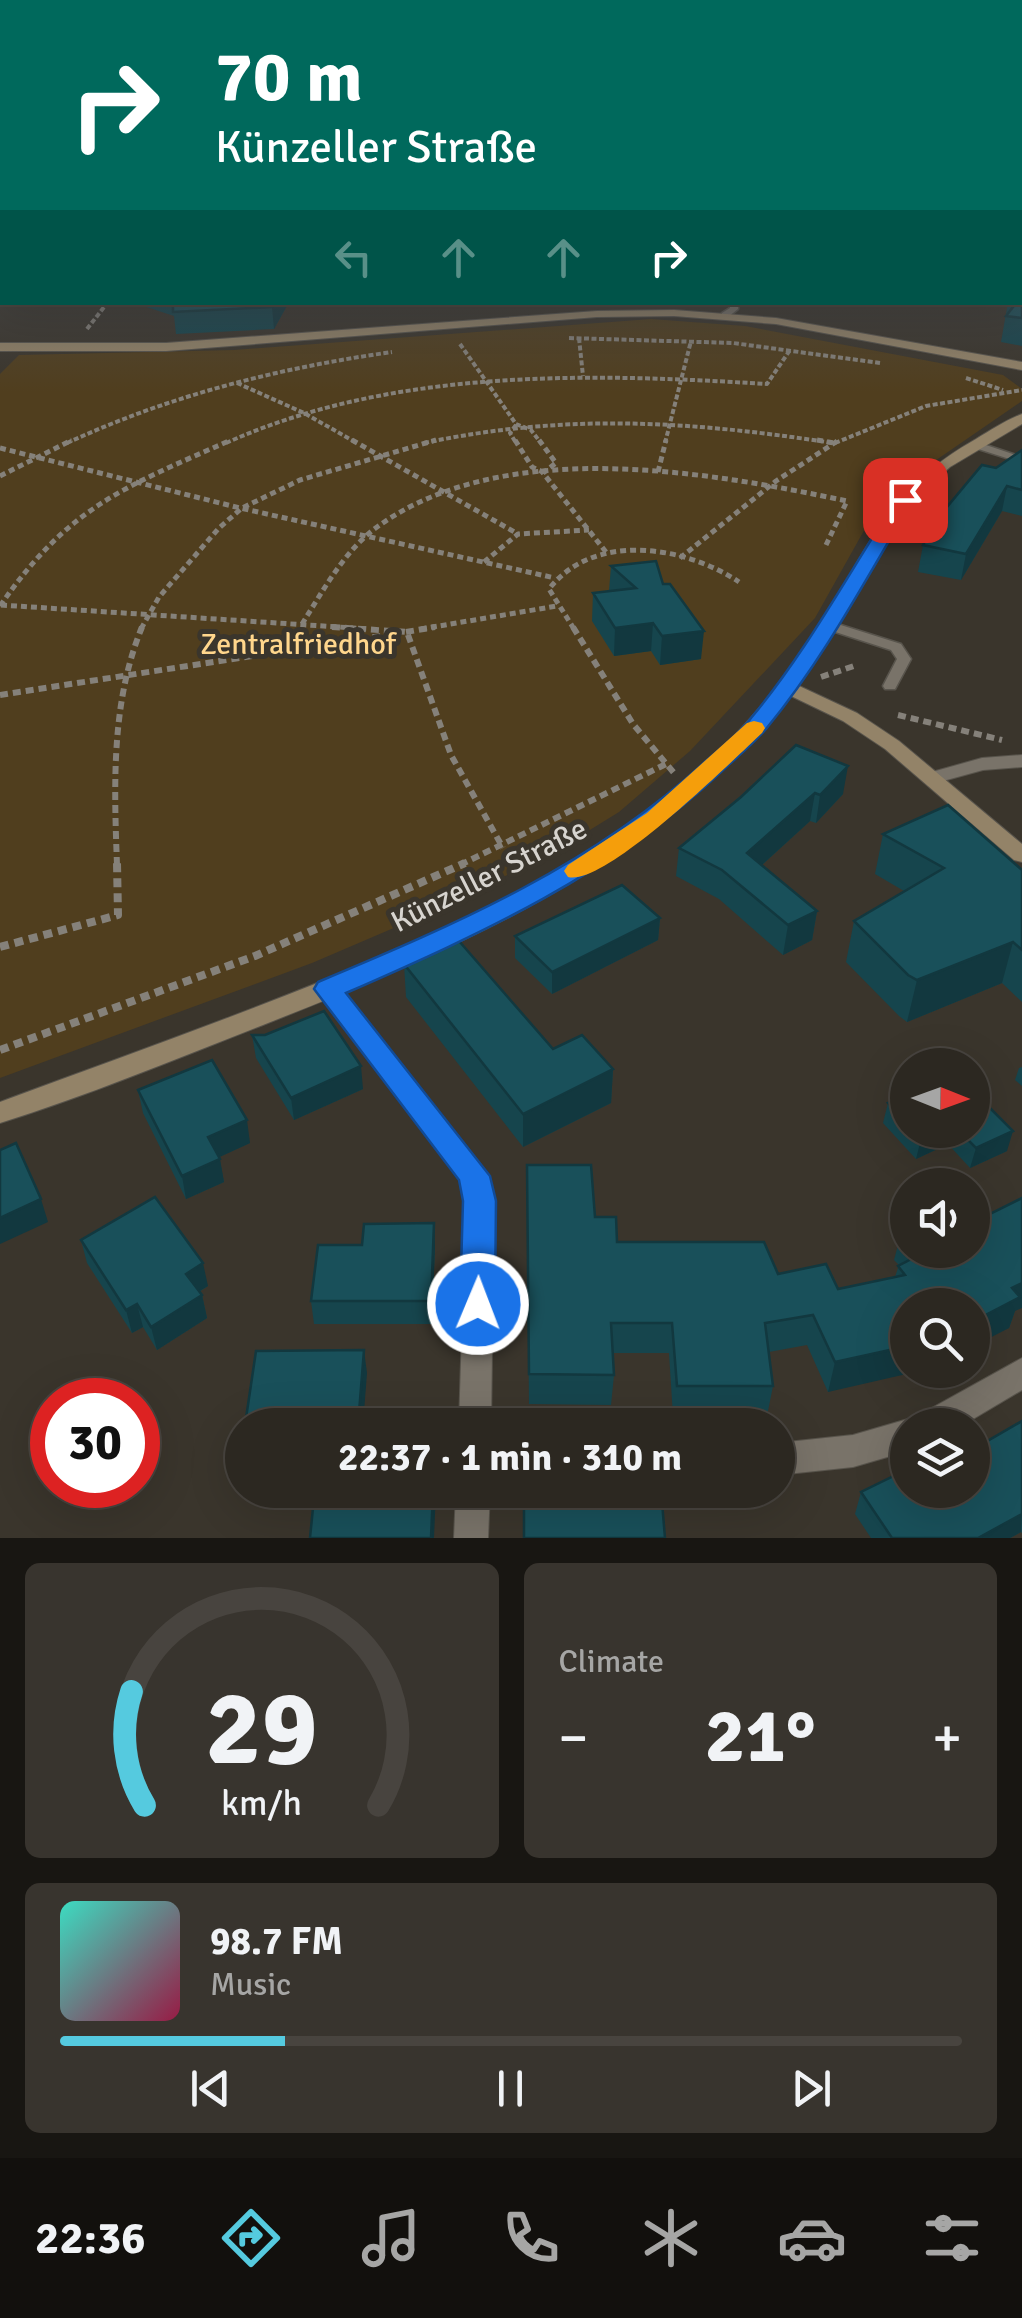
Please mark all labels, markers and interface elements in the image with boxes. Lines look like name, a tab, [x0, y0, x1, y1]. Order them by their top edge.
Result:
text: 70 m	[215, 34, 363, 120]
icon: right	[50, 40, 180, 170]
text: Künzeller Straße	[215, 120, 537, 175]
icon: left	[326, 230, 381, 285]
icon: ahead	[431, 230, 486, 285]
icon: ahead	[536, 230, 591, 285]
icon: right	[641, 230, 696, 285]
pin	[863, 458, 948, 543]
icon: arrive	[878, 473, 933, 528]
park label: Zentralfriedhof	[200, 626, 398, 663]
street label: Künzeller Straße	[385, 810, 593, 941]
north arrow	[890, 1048, 990, 1148]
map controls	[890, 1048, 990, 1508]
button: sound	[890, 1168, 990, 1268]
position arrow	[426, 1252, 530, 1356]
button: search	[890, 1288, 990, 1388]
speed limit sign: 30	[30, 1378, 160, 1508]
button: layers	[890, 1408, 990, 1508]
text: 22:37 · 1 min · 310 m	[338, 1434, 682, 1481]
text: Climate	[559, 1642, 664, 1681]
text: 29	[206, 1665, 318, 1793]
text: 21°	[705, 1690, 816, 1783]
text: −	[559, 1704, 588, 1772]
text: +	[932, 1704, 962, 1772]
text: km/h	[221, 1781, 302, 1825]
text: 98.7 FM	[210, 1918, 343, 1965]
text: Music	[210, 1965, 291, 2004]
icon: previous	[183, 2061, 238, 2116]
icon: pause	[483, 2061, 538, 2116]
icon: next	[784, 2061, 839, 2116]
icon: directions	[216, 2203, 286, 2273]
icon: music	[356, 2203, 426, 2273]
icon: phone	[496, 2203, 566, 2273]
icon: climate	[636, 2203, 706, 2273]
icon: car	[777, 2203, 847, 2273]
icon: filters	[917, 2203, 987, 2273]
text: 22:36	[35, 2211, 146, 2266]

